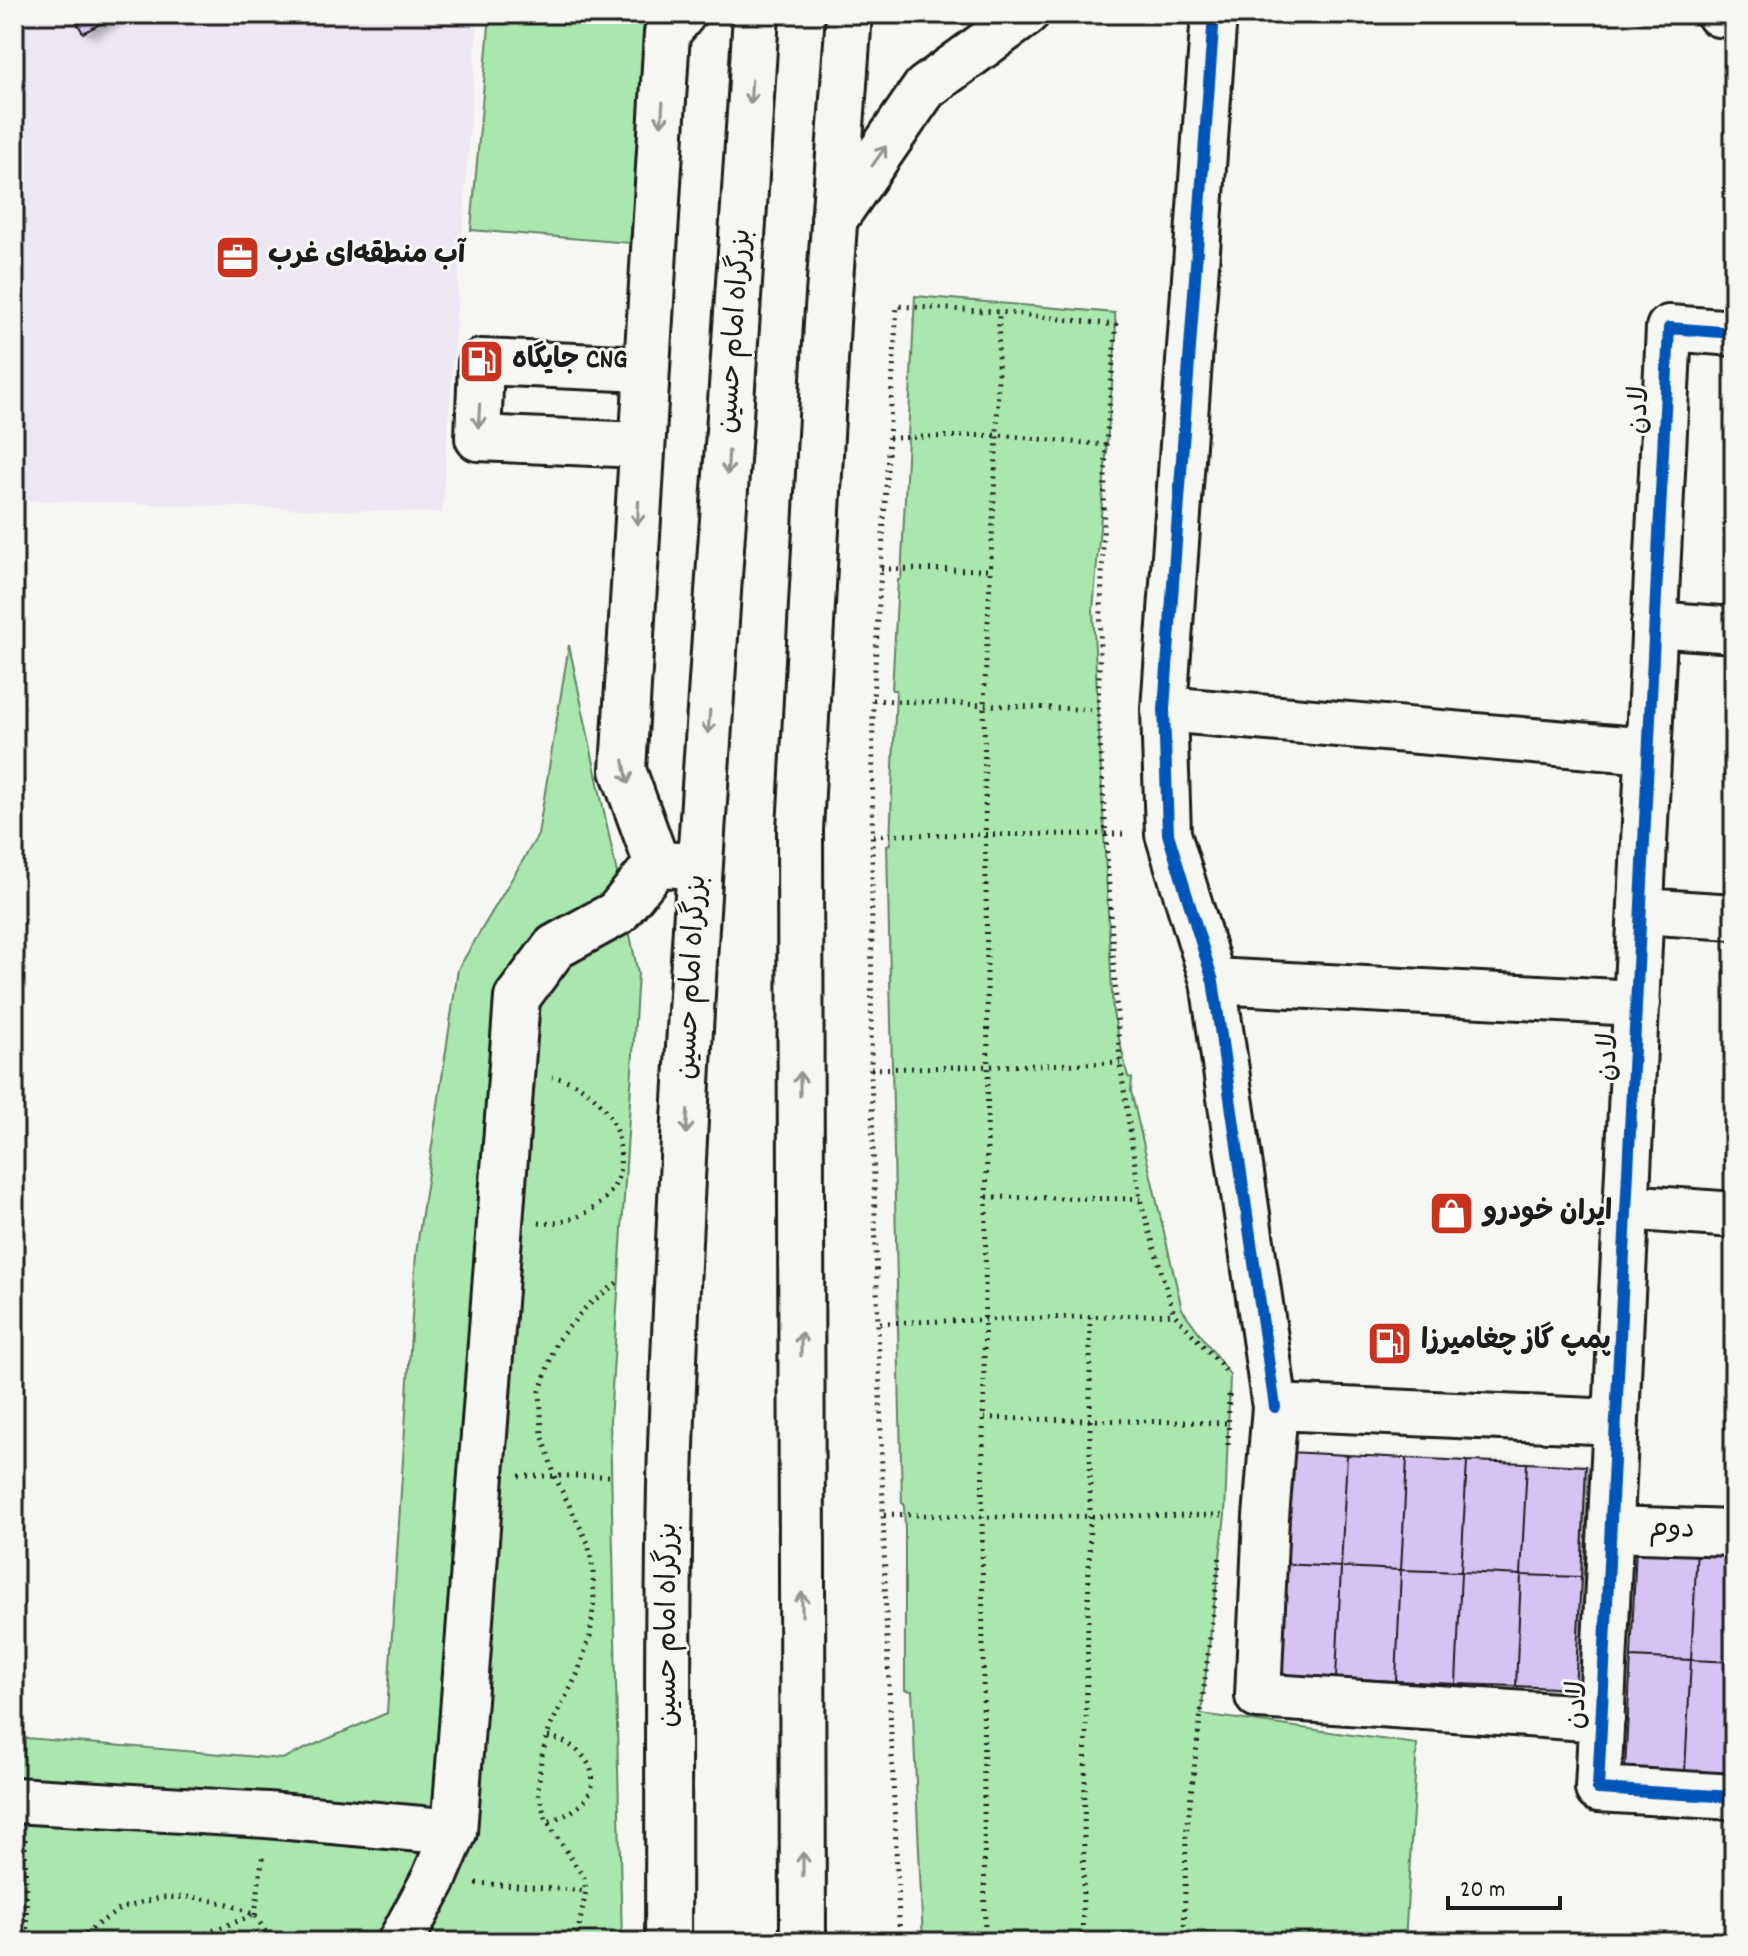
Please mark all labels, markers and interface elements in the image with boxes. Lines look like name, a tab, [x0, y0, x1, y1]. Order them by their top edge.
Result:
one-way arrow	[743, 78, 758, 105]
one-way arrow	[654, 100, 669, 127]
one-way arrow	[871, 145, 887, 167]
street label: بزرگراه امام حسین	[709, 227, 764, 435]
office icon: آب منطقه‌ای غرب	[213, 233, 261, 281]
place label: آب منطقه‌ای غرب	[268, 237, 467, 277]
fuel station icon: جایگاه CNG	[457, 338, 505, 386]
place label: جایگاه CNG	[512, 340, 627, 382]
street label: لادن	[1620, 385, 1662, 435]
one-way arrow	[471, 402, 486, 429]
one-way arrow	[720, 449, 735, 476]
one-way arrow	[630, 499, 645, 526]
one-way arrow	[701, 709, 716, 735]
one-way arrow	[620, 759, 635, 785]
street label: بزرگراه امام حسین	[668, 873, 719, 1080]
street label: لادن	[1589, 1032, 1631, 1082]
one-way arrow	[792, 1071, 808, 1098]
one-way arrow	[679, 1108, 694, 1135]
shop icon: ایران خودرو	[1428, 1190, 1476, 1238]
place label: ایران خودرو	[1481, 1194, 1612, 1234]
fuel station icon: پمپ گاز چغامیرزا	[1366, 1319, 1414, 1367]
place label: پمپ گاز چغامیرزا	[1421, 1321, 1611, 1363]
one-way arrow	[793, 1331, 809, 1358]
street label: دوم	[1649, 1510, 1695, 1552]
street label: بزرگراه امام حسین	[649, 1522, 690, 1728]
one-way arrow	[794, 1591, 810, 1618]
street label: لادن	[1558, 1680, 1600, 1730]
one-way arrow	[795, 1851, 811, 1878]
scale bar	[1448, 1860, 1560, 1910]
text: 20 m	[1460, 1874, 1506, 1908]

